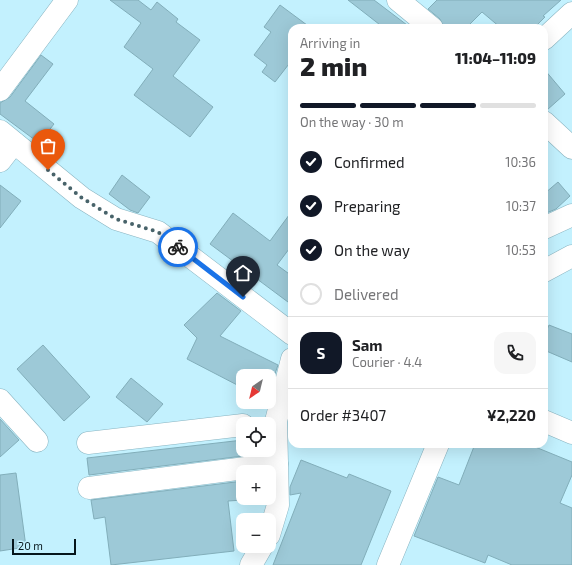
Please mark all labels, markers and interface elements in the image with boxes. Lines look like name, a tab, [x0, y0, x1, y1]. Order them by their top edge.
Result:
text: Arriving in	[300, 35, 360, 51]
text: 11:04–11:09	[455, 49, 536, 67]
text: 2 min	[300, 50, 367, 81]
text: On the way · 30 m	[300, 114, 404, 130]
pin	[31, 129, 65, 170]
icon: bag	[37, 135, 59, 157]
icon: check	[300, 151, 322, 173]
text: Confirmed	[334, 153, 405, 171]
text: 10:36	[505, 154, 536, 170]
icon: check	[300, 195, 322, 217]
text: Preparing	[334, 197, 400, 215]
text: 10:37	[506, 198, 536, 214]
courier	[158, 227, 198, 267]
icon: bike	[167, 236, 189, 258]
icon: check	[300, 239, 322, 261]
text: On the way	[334, 241, 410, 259]
text: 10:53	[506, 242, 536, 258]
pin	[226, 256, 260, 297]
icon: home	[232, 262, 254, 284]
text: Delivered	[334, 285, 399, 303]
button: phone	[494, 332, 536, 374]
text: Sam	[352, 336, 383, 354]
text: S	[317, 344, 325, 362]
text: Courier · 4.4	[352, 354, 422, 370]
north arrow	[236, 369, 276, 409]
map controls	[236, 369, 276, 553]
text: Order #3407	[300, 406, 386, 424]
text: ¥2,220	[487, 406, 536, 424]
button: locate	[236, 417, 276, 457]
button: +	[236, 465, 276, 505]
button: −	[236, 513, 276, 553]
scale bar	[12, 537, 76, 556]
text: 20 m	[18, 539, 43, 552]

